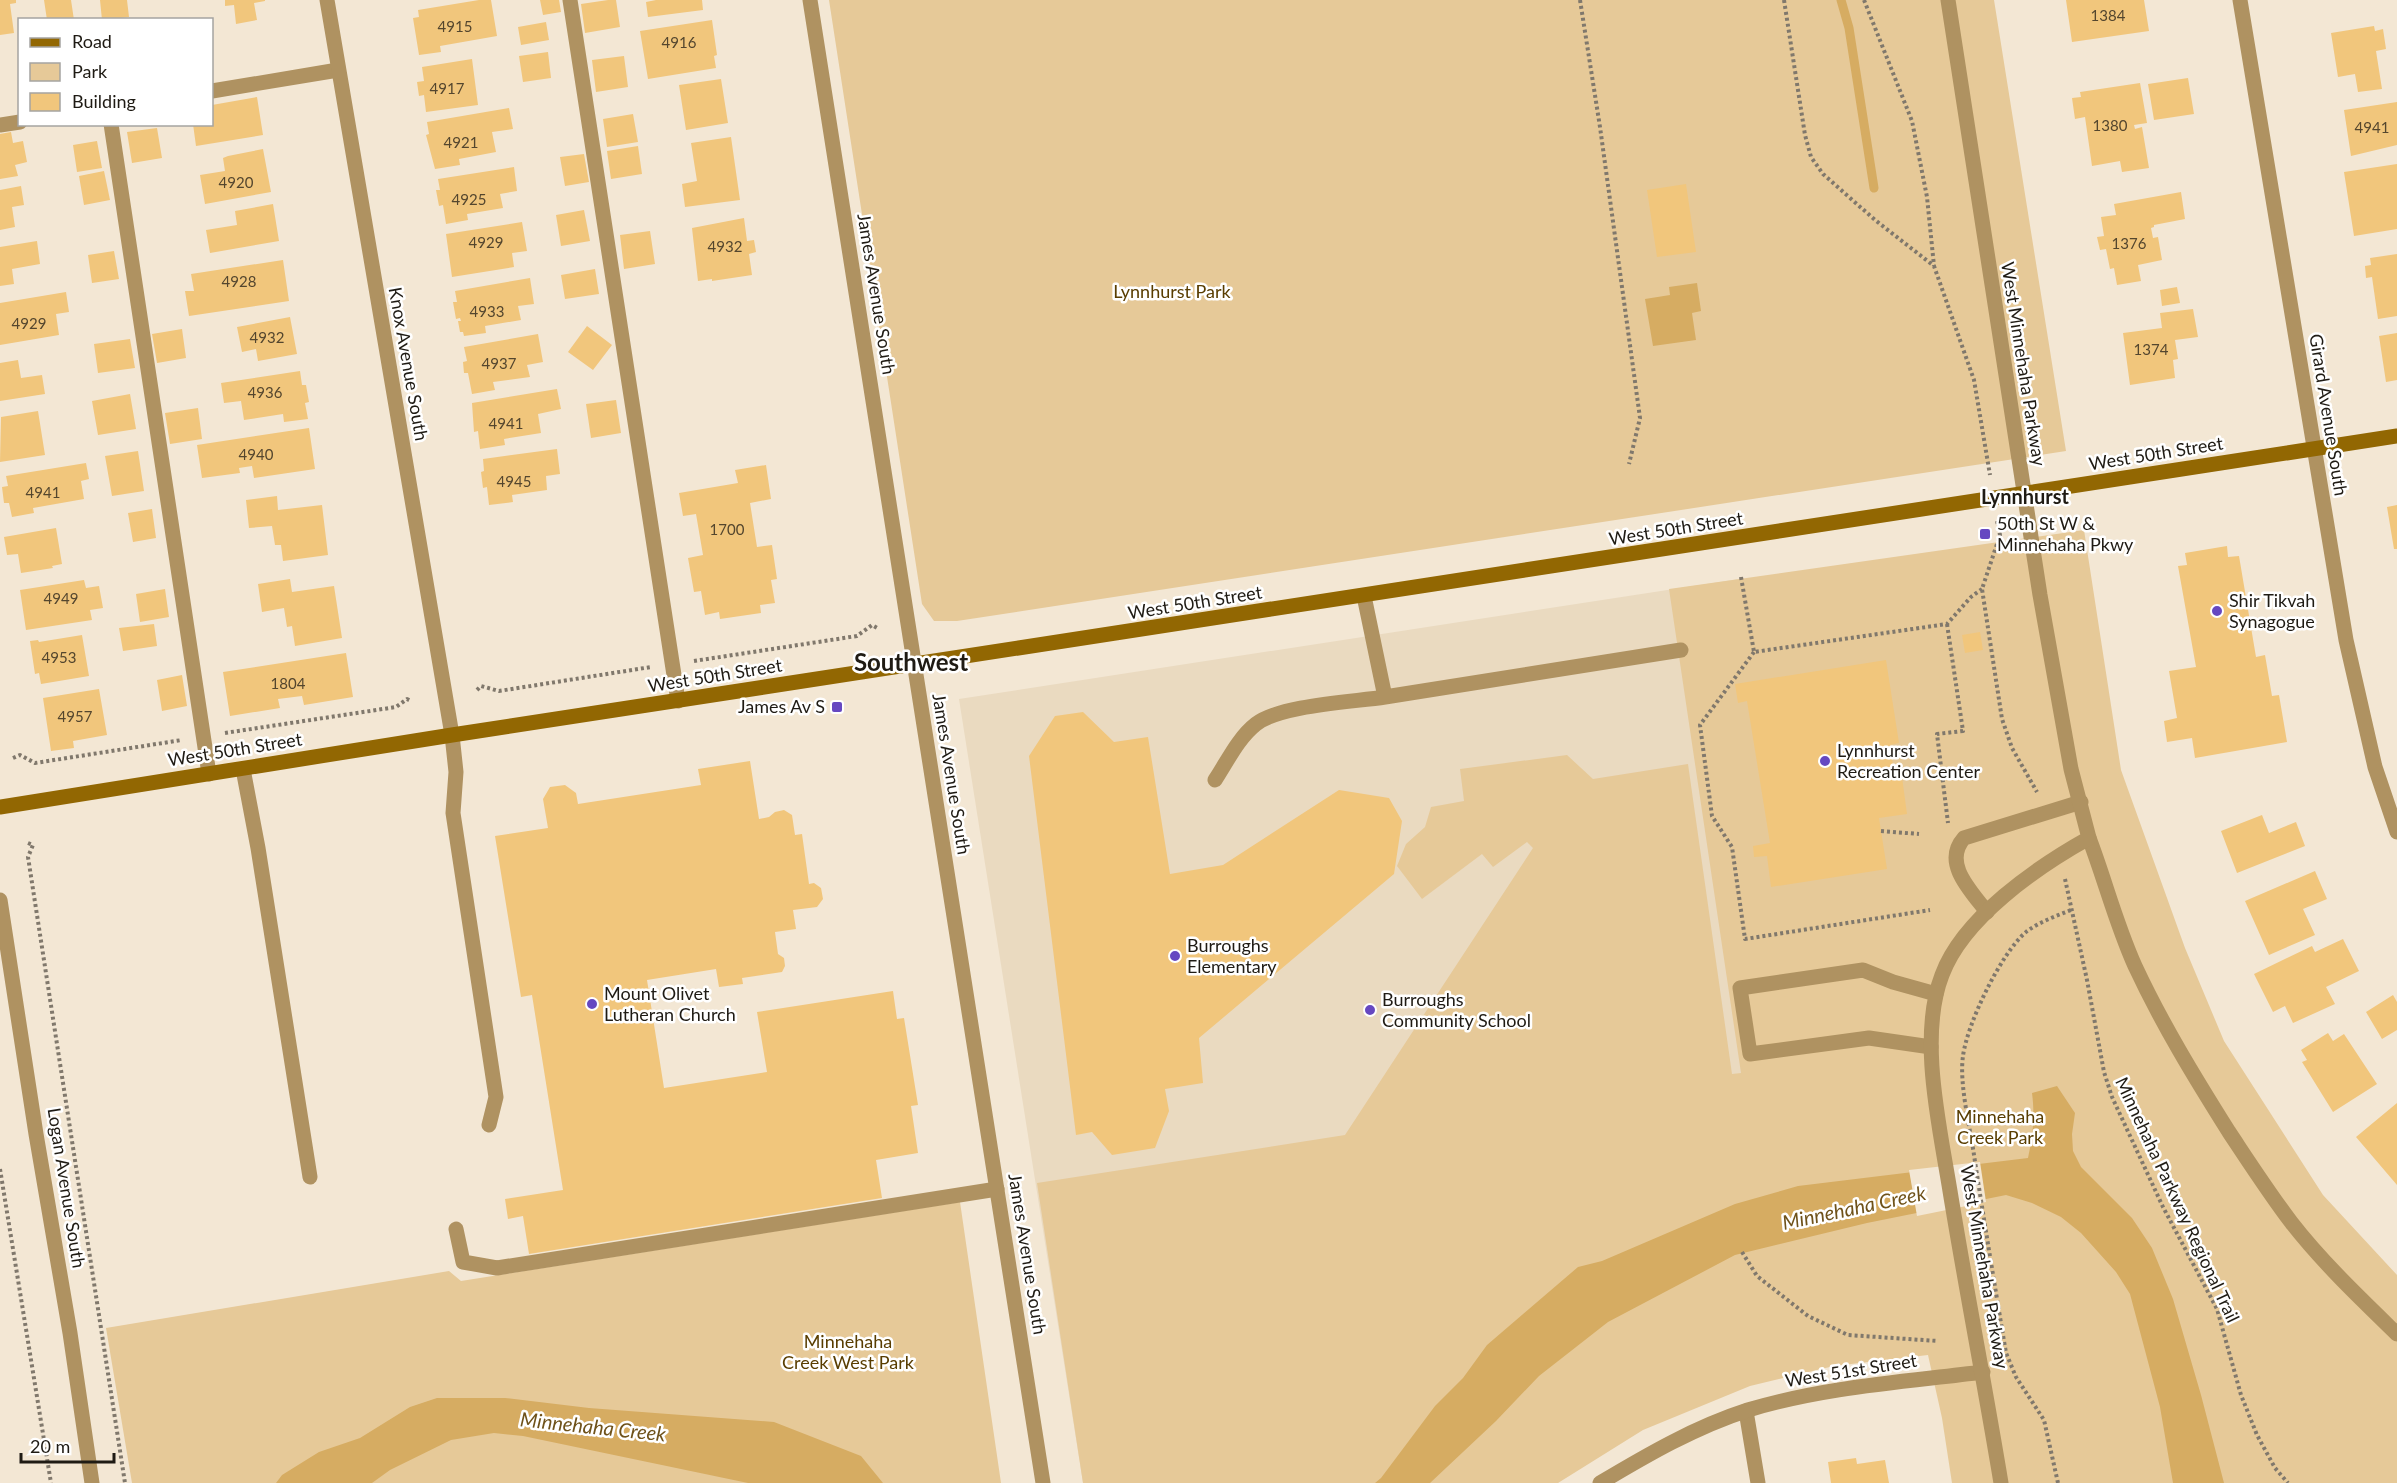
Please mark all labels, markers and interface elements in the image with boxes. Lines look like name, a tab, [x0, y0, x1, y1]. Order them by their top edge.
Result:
house number: 1384	[2091, 6, 2126, 24]
house number: 4915	[438, 17, 472, 35]
legend	[18, 18, 213, 126]
text: Road	[72, 30, 112, 52]
house number: 4916	[662, 33, 697, 51]
text: Park	[72, 60, 108, 82]
house number: 4917	[430, 79, 465, 97]
text: Building	[72, 90, 136, 112]
house number: 1380	[2093, 116, 2128, 134]
house number: 4941	[2355, 118, 2389, 136]
house number: 4921	[444, 133, 478, 151]
house number: 4920	[219, 173, 254, 191]
house number: 4925	[452, 190, 486, 208]
street label: James Avenue South	[853, 212, 901, 376]
house number: 4929	[469, 233, 503, 251]
house number: 1376	[2112, 234, 2147, 252]
house number: 4932	[708, 237, 742, 255]
street label: West Minnehaha Parkway	[1997, 260, 2051, 468]
house number: 4928	[222, 272, 256, 290]
park label: Lynnhurst Park	[1113, 280, 1232, 302]
street label: Knox Avenue South	[385, 285, 433, 442]
house number: 4933	[470, 302, 504, 320]
house number: 4929	[12, 314, 46, 332]
house number: 4932	[250, 328, 284, 346]
street label: Girard Avenue South	[2305, 332, 2353, 497]
house number: 1374	[2134, 340, 2169, 358]
house number: 4937	[482, 354, 517, 372]
house number: 4936	[248, 383, 283, 401]
house number: 4941	[489, 414, 523, 432]
street label: West 50th Street	[2087, 431, 2225, 474]
house number: 4940	[239, 445, 274, 463]
house number: 4945	[497, 472, 531, 490]
house number: 4941	[26, 483, 60, 501]
district label: Lynnhurst	[1981, 484, 2070, 508]
street label: West 50th Street	[1607, 506, 1745, 549]
place label: 50th St W & Minnehaha Pkwy	[1997, 512, 2134, 555]
house number: 1700	[710, 520, 745, 538]
marker: 50th St W & Minnehaha Pkwy	[1978, 527, 1992, 541]
street label: West 50th Street	[1126, 580, 1264, 623]
house number: 4949	[44, 589, 78, 607]
place label: Shir Tikvah Synagogue	[2229, 589, 2315, 632]
marker: Shir Tikvah Synagogue	[2210, 604, 2224, 618]
district label: Southwest	[854, 647, 968, 676]
house number: 4953	[42, 648, 76, 666]
street label: West 50th Street	[646, 653, 784, 696]
house number: 1804	[271, 674, 306, 692]
street label: James Avenue South	[928, 692, 976, 856]
place label: James Av S	[738, 695, 825, 717]
marker: James Av S	[830, 700, 844, 714]
house number: 4957	[58, 707, 93, 725]
street label: West 50th Street	[166, 727, 304, 770]
place label: Lynnhurst Recreation Center	[1837, 739, 1980, 782]
marker: Lynnhurst Recreation Center	[1818, 754, 1832, 768]
place label: Burroughs Elementary	[1187, 934, 1277, 977]
marker: Burroughs Elementary	[1168, 949, 1182, 963]
place label: Mount Olivet Lutheran Church	[604, 982, 736, 1025]
place label: Burroughs Community School	[1382, 988, 1531, 1031]
marker: Mount Olivet Lutheran Church	[585, 997, 599, 1011]
marker: Burroughs Community School	[1363, 1003, 1377, 1017]
street label: Minnehaha Parkway Regional Trail	[2111, 1073, 2245, 1326]
park label: Minnehaha Creek Park	[1956, 1105, 2044, 1148]
street label: Logan Avenue South	[43, 1106, 91, 1269]
street label: West Minnehaha Parkway	[1956, 1163, 2014, 1371]
street label: James Avenue South	[1004, 1172, 1052, 1336]
water label: Minnehaha Creek	[1780, 1180, 1928, 1234]
park label: Minnehaha Creek West Park	[782, 1330, 915, 1373]
street label: West 51st Street	[1783, 1349, 1919, 1391]
water label: Minnehaha Creek	[519, 1406, 668, 1446]
scale bar	[21, 1426, 114, 1464]
text: 20 m	[30, 1435, 70, 1457]

